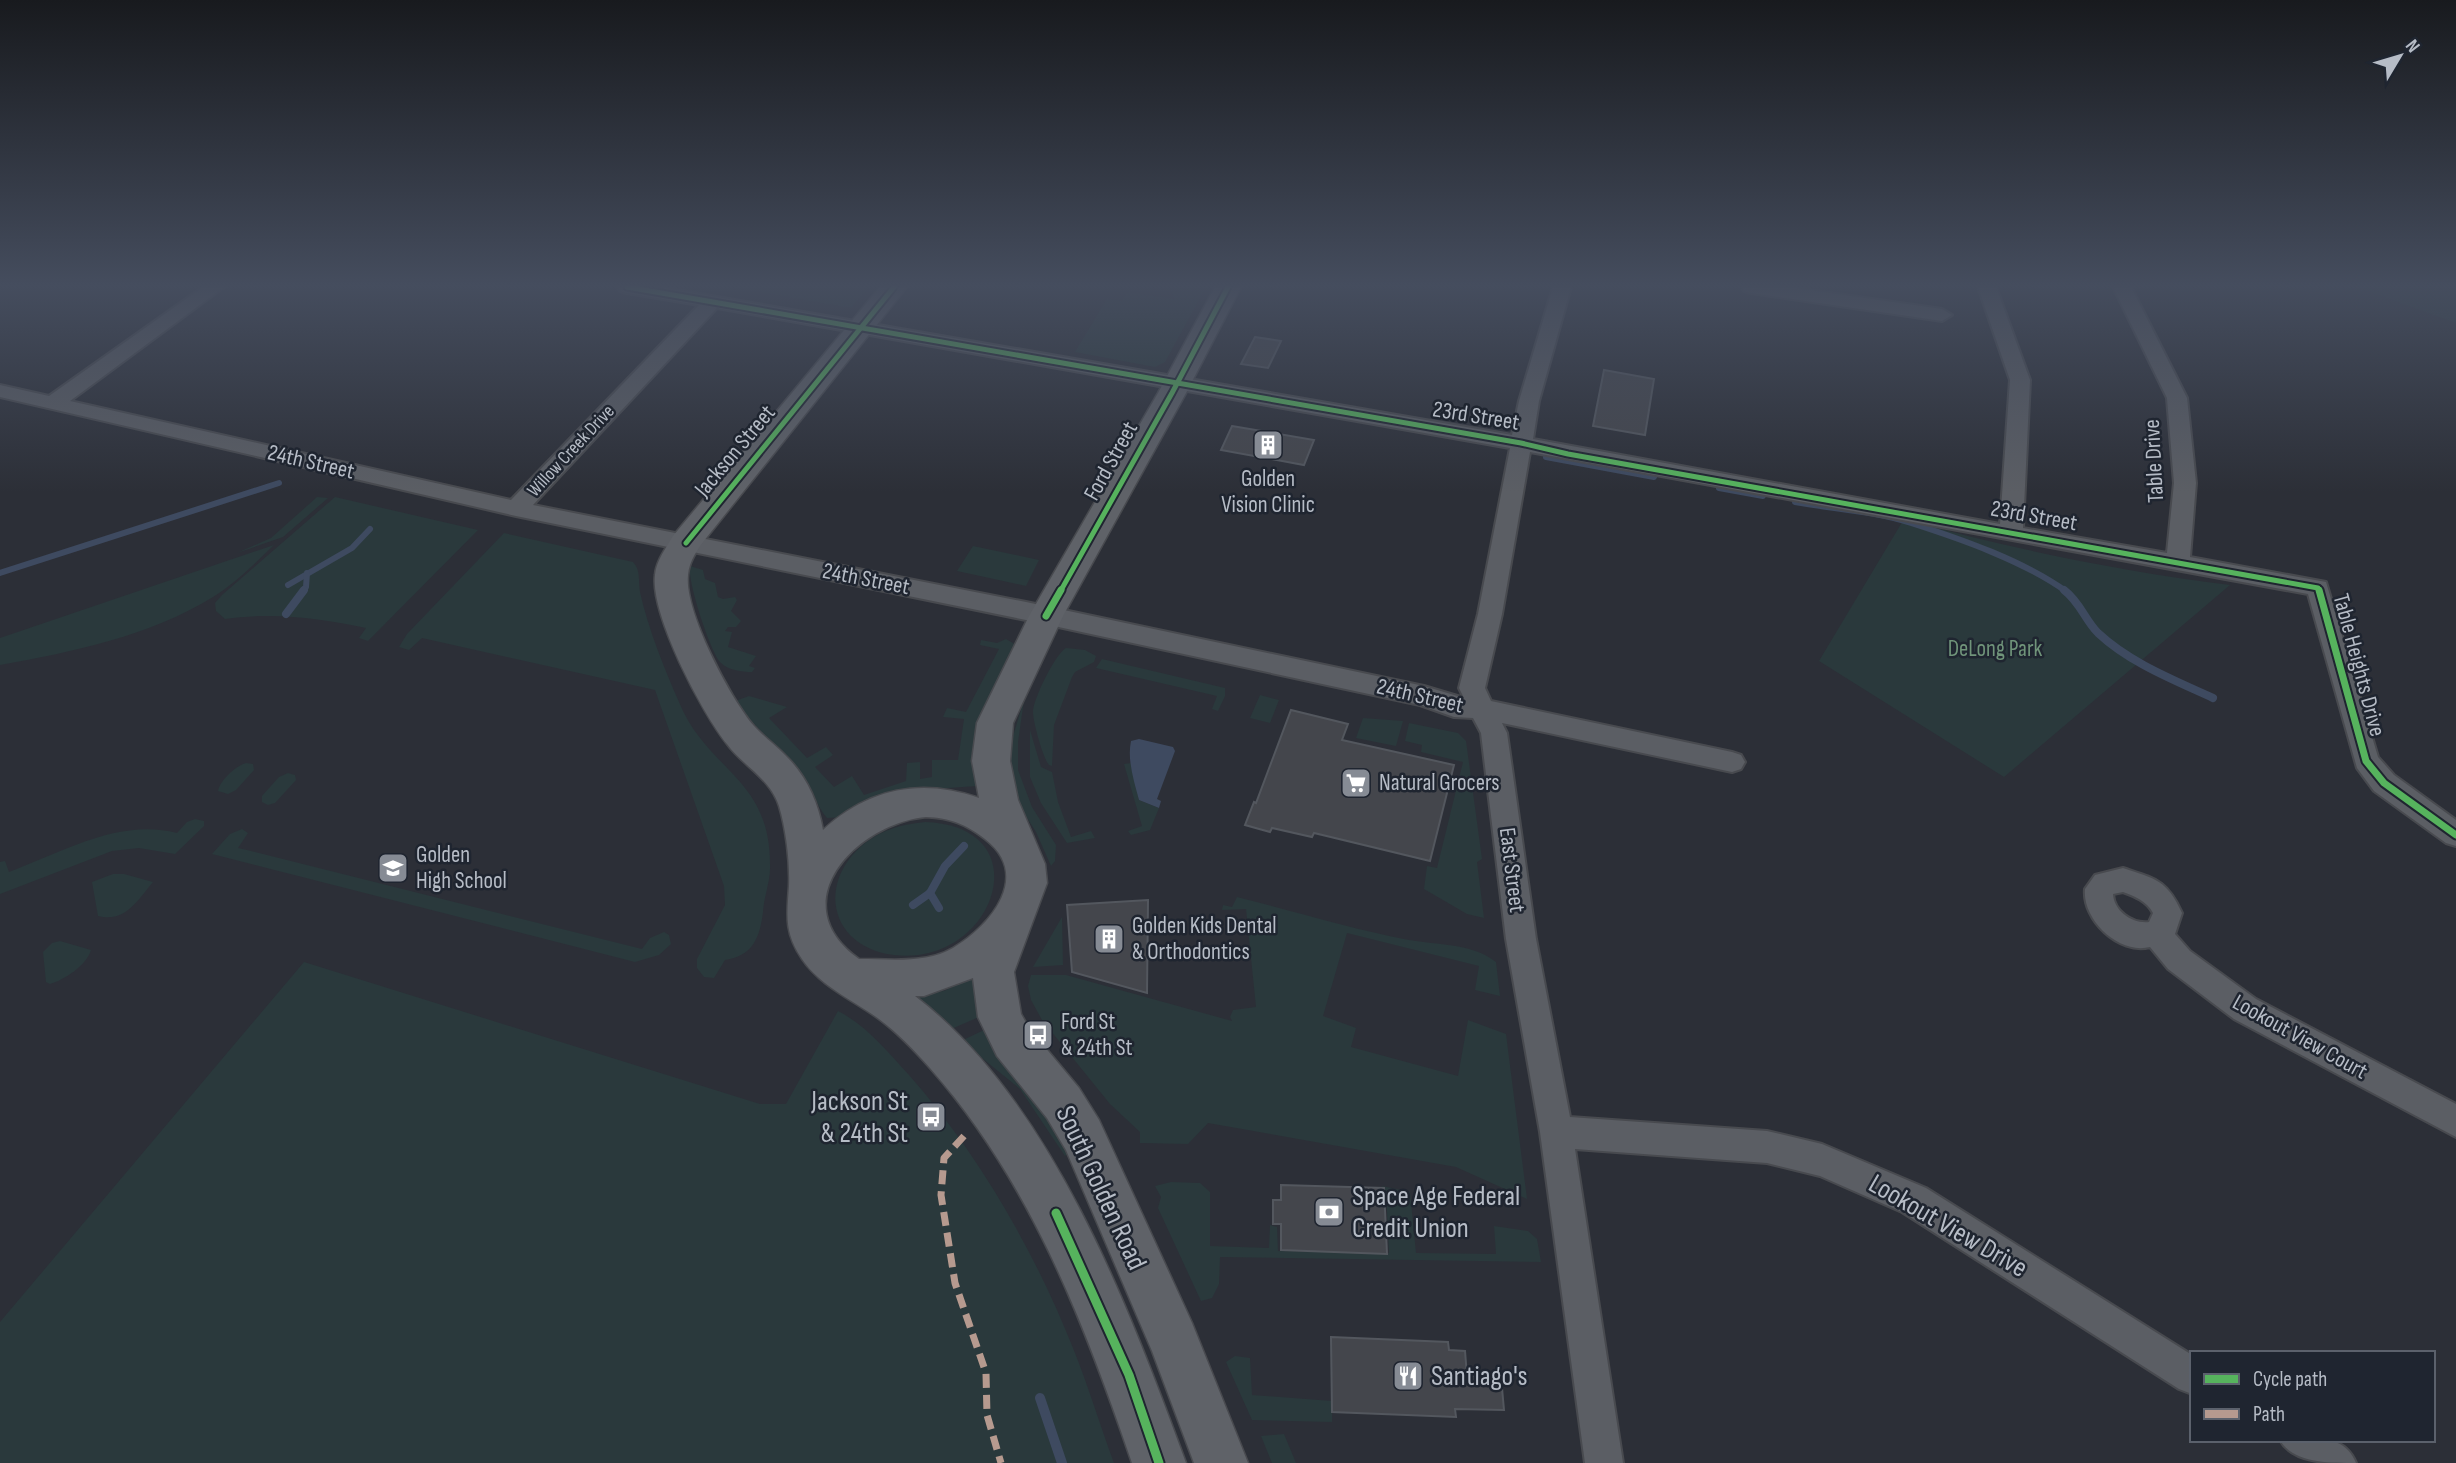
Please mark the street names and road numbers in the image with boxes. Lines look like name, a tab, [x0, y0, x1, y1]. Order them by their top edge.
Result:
street label: 23rd Street	[1431, 395, 1521, 437]
street label: Jackson Street	[688, 399, 781, 503]
street label: Willow Creek Drive	[523, 400, 619, 502]
street label: Ford Street	[1078, 417, 1144, 505]
street label: Table Drive	[2138, 419, 2170, 503]
street label: 24th Street	[265, 438, 357, 486]
street label: 23rd Street	[1989, 495, 2079, 537]
street label: 24th Street	[820, 557, 912, 601]
street label: Table Heights Drive	[2326, 591, 2392, 739]
street label: 24th Street	[1374, 672, 1466, 720]
street label: East Street	[1493, 826, 1531, 914]
street label: Lookout View Court	[2228, 988, 2372, 1086]
street label: South Golden Road	[1049, 1101, 1153, 1275]
street label: Lookout View Drive	[1863, 1167, 2033, 1285]

